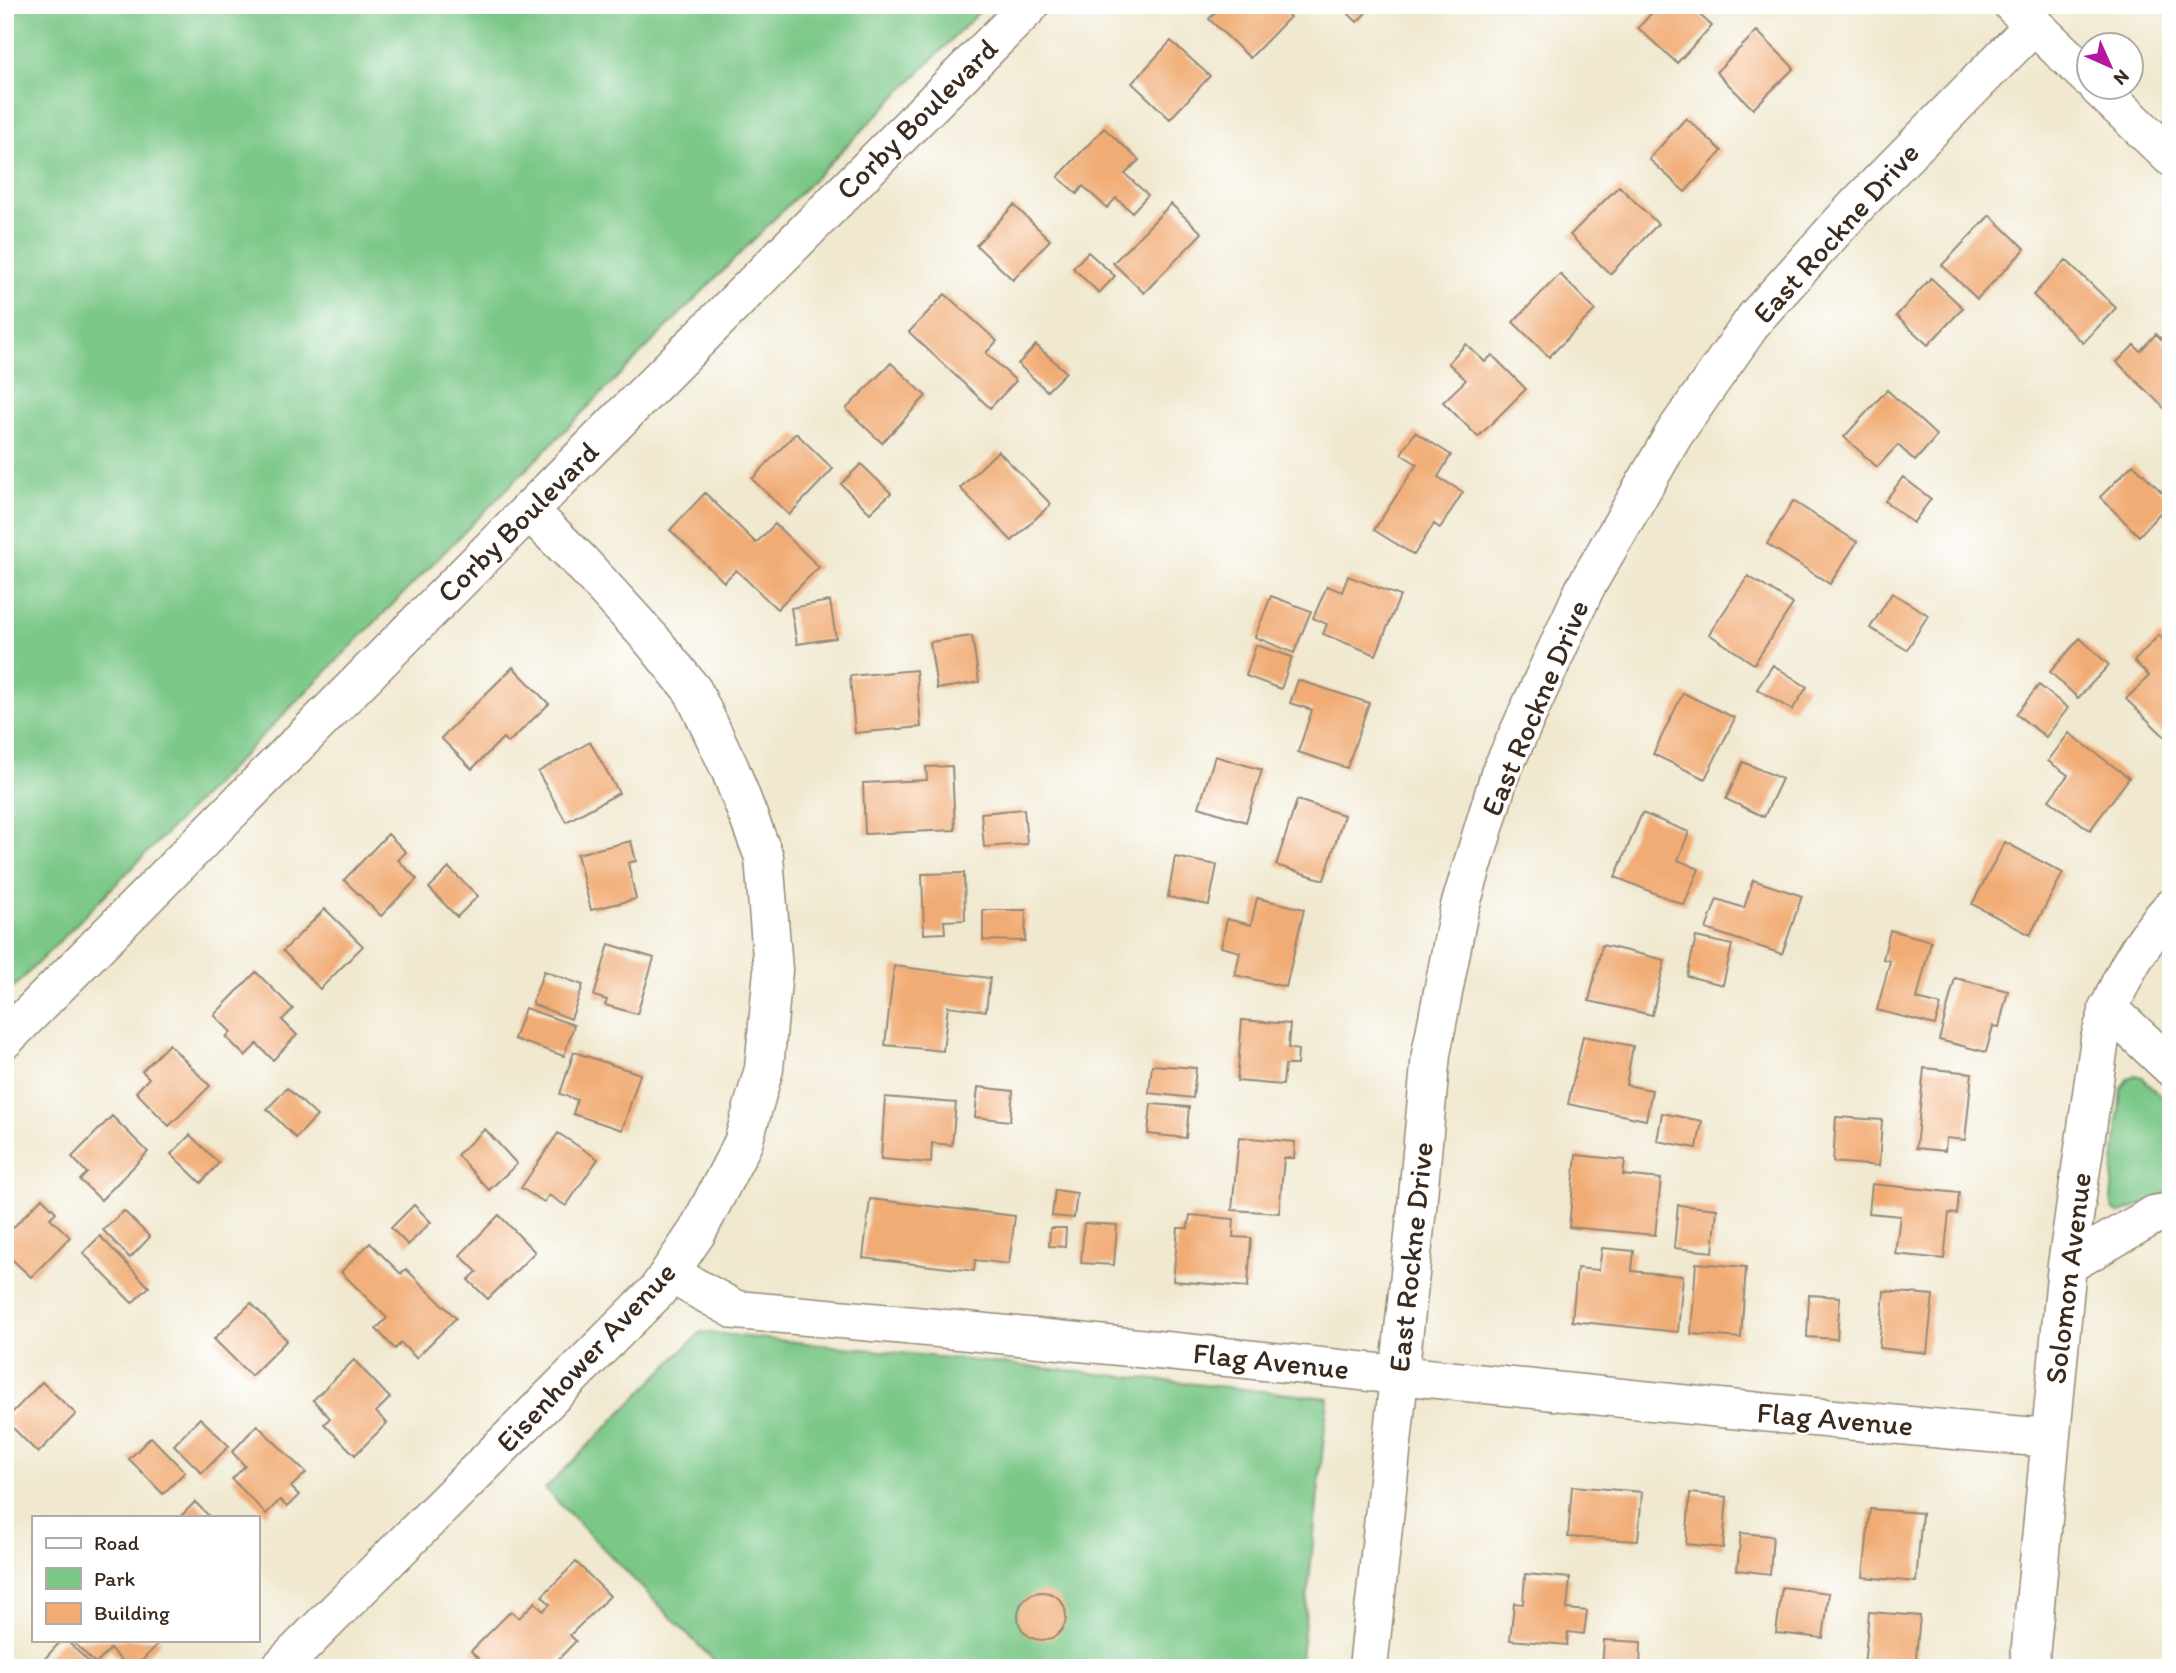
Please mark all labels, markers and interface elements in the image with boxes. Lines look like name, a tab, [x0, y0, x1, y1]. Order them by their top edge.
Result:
street label: Corby Boulevard	[828, 30, 1006, 207]
north arrow	[2074, 32, 2144, 102]
text: N	[2109, 65, 2134, 90]
street label: East Rockne Drive	[1745, 134, 1927, 331]
street label: Corby Boulevard	[429, 433, 607, 610]
street label: East Rockne Drive	[1472, 594, 1597, 821]
street label: East Rockne Drive	[1380, 1140, 1441, 1374]
street label: Solomon Avenue	[2036, 1170, 2099, 1386]
street label: Eisenhower Avenue	[488, 1254, 683, 1460]
street label: Flag Avenue	[1191, 1334, 1351, 1387]
street label: Flag Avenue	[1755, 1393, 1915, 1444]
legend	[32, 1516, 259, 1642]
text: Road	[94, 1530, 140, 1555]
text: Park	[94, 1566, 136, 1591]
text: Building	[94, 1600, 170, 1625]

